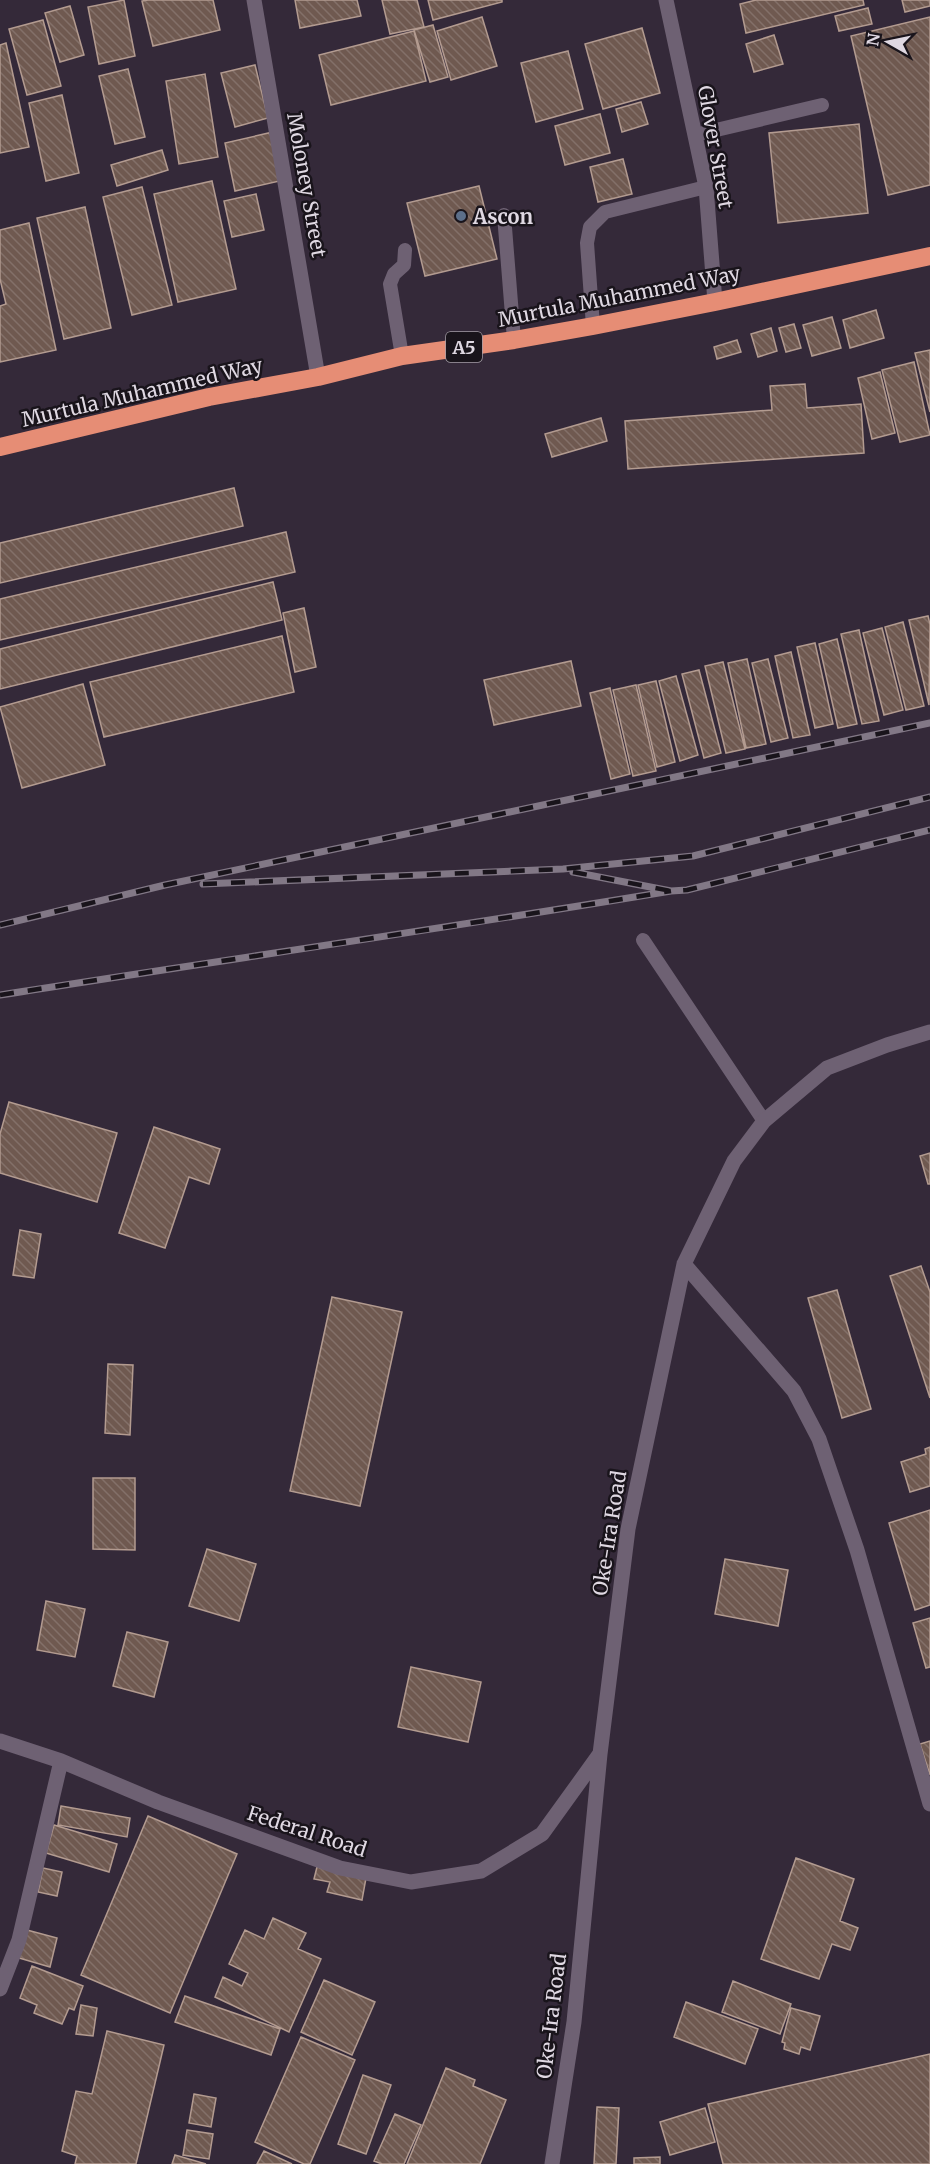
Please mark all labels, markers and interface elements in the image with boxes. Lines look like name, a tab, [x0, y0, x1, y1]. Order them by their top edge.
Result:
north arrow	[858, 12, 918, 72]
text: N	[862, 31, 884, 47]
street label: Glover Street	[693, 83, 739, 211]
street label: Moloney Street	[282, 111, 332, 259]
place label: Ascon	[472, 204, 534, 229]
marker: Ascon	[454, 209, 468, 223]
street label: Murtula Muhammed Way	[496, 260, 743, 332]
road number: A5	[446, 332, 482, 362]
street label: Murtula Muhammed Way	[19, 352, 265, 432]
street label: Oke-Ira Road	[587, 1469, 631, 1597]
street label: Federal Road	[244, 1800, 370, 1862]
street label: Oke-Ira Road	[531, 1952, 571, 2080]

